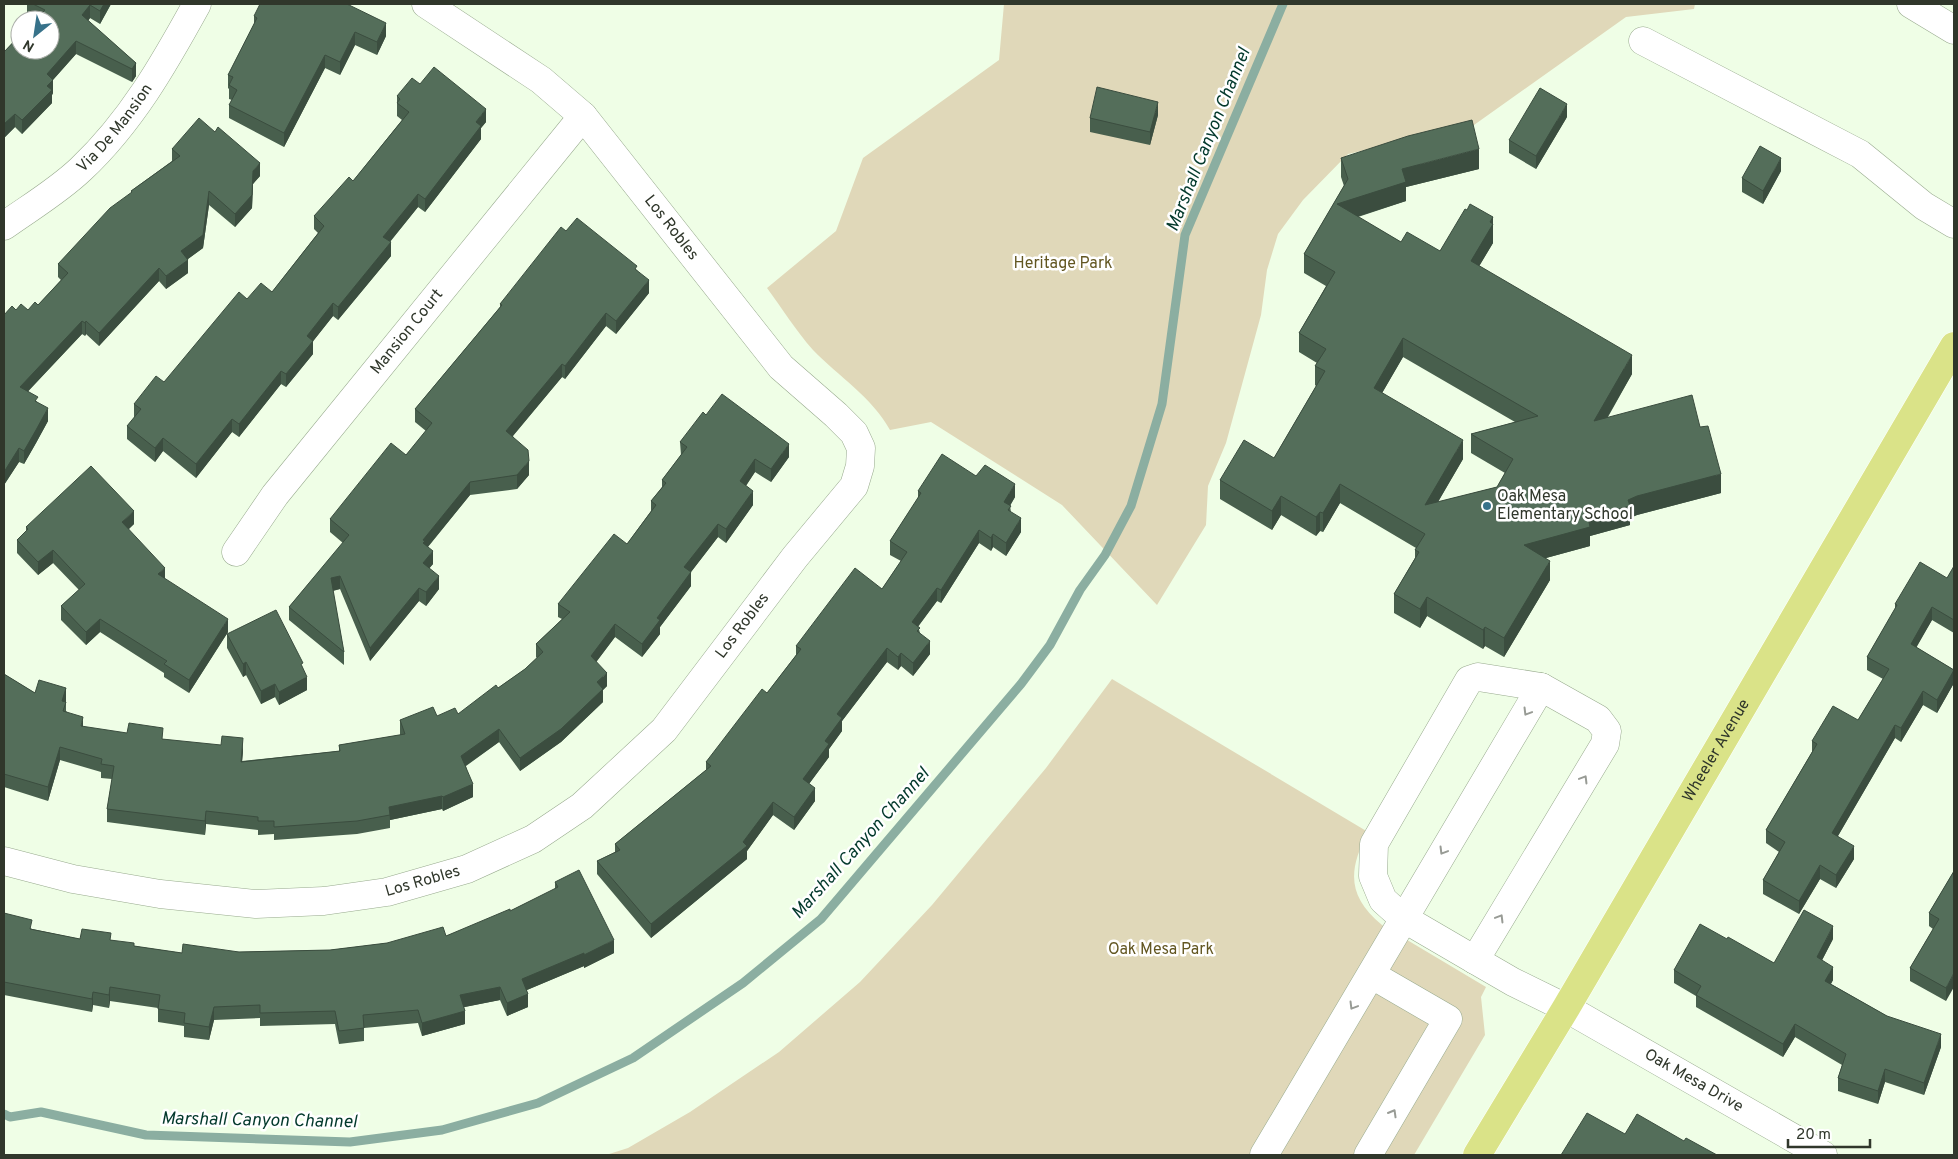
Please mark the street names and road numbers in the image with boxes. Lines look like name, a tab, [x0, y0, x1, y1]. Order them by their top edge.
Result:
street label: Via De Mansion	[73, 80, 157, 177]
street label: Los Robles	[639, 191, 703, 265]
street label: Mansion Court	[367, 285, 448, 379]
street label: Los Robles	[711, 589, 774, 663]
street label: Wheeler Avenue	[1679, 696, 1755, 806]
street label: Los Robles	[383, 861, 463, 902]
street label: Oak Mesa Drive	[1640, 1045, 1747, 1117]

